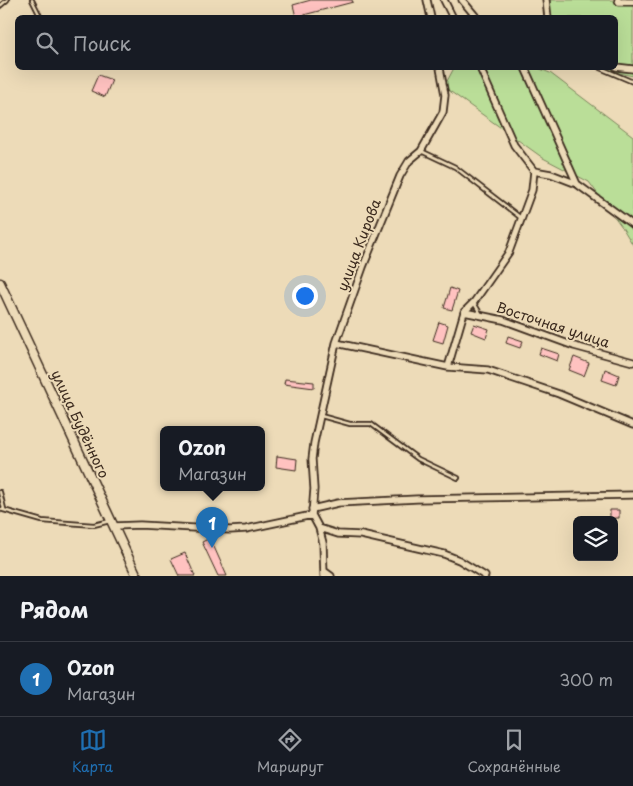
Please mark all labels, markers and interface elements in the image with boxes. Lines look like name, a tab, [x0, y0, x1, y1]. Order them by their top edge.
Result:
search box	[15, 15, 618, 70]
icon: search	[33, 29, 61, 57]
text: Поиск	[73, 29, 131, 57]
street label: улица Кирова	[331, 195, 386, 294]
your location	[292, 283, 318, 309]
street label: Восточная улица	[494, 296, 613, 353]
street label: улица Будённого	[46, 366, 115, 481]
popup	[160, 426, 265, 491]
text: Ozon	[178, 433, 226, 461]
text: Магазин	[178, 461, 247, 485]
pin: 1	[196, 507, 228, 548]
map controls	[573, 516, 618, 561]
button: layers	[573, 516, 618, 561]
text: Рядом	[20, 593, 88, 625]
text: Ozon	[67, 653, 115, 681]
text: 1	[32, 667, 40, 691]
text: 300 m	[559, 667, 613, 691]
text: Магазин	[67, 681, 136, 705]
tab: Карта	[72, 726, 113, 777]
tab: Маршрут	[257, 726, 323, 777]
tab: Сохранённые	[467, 726, 561, 777]

